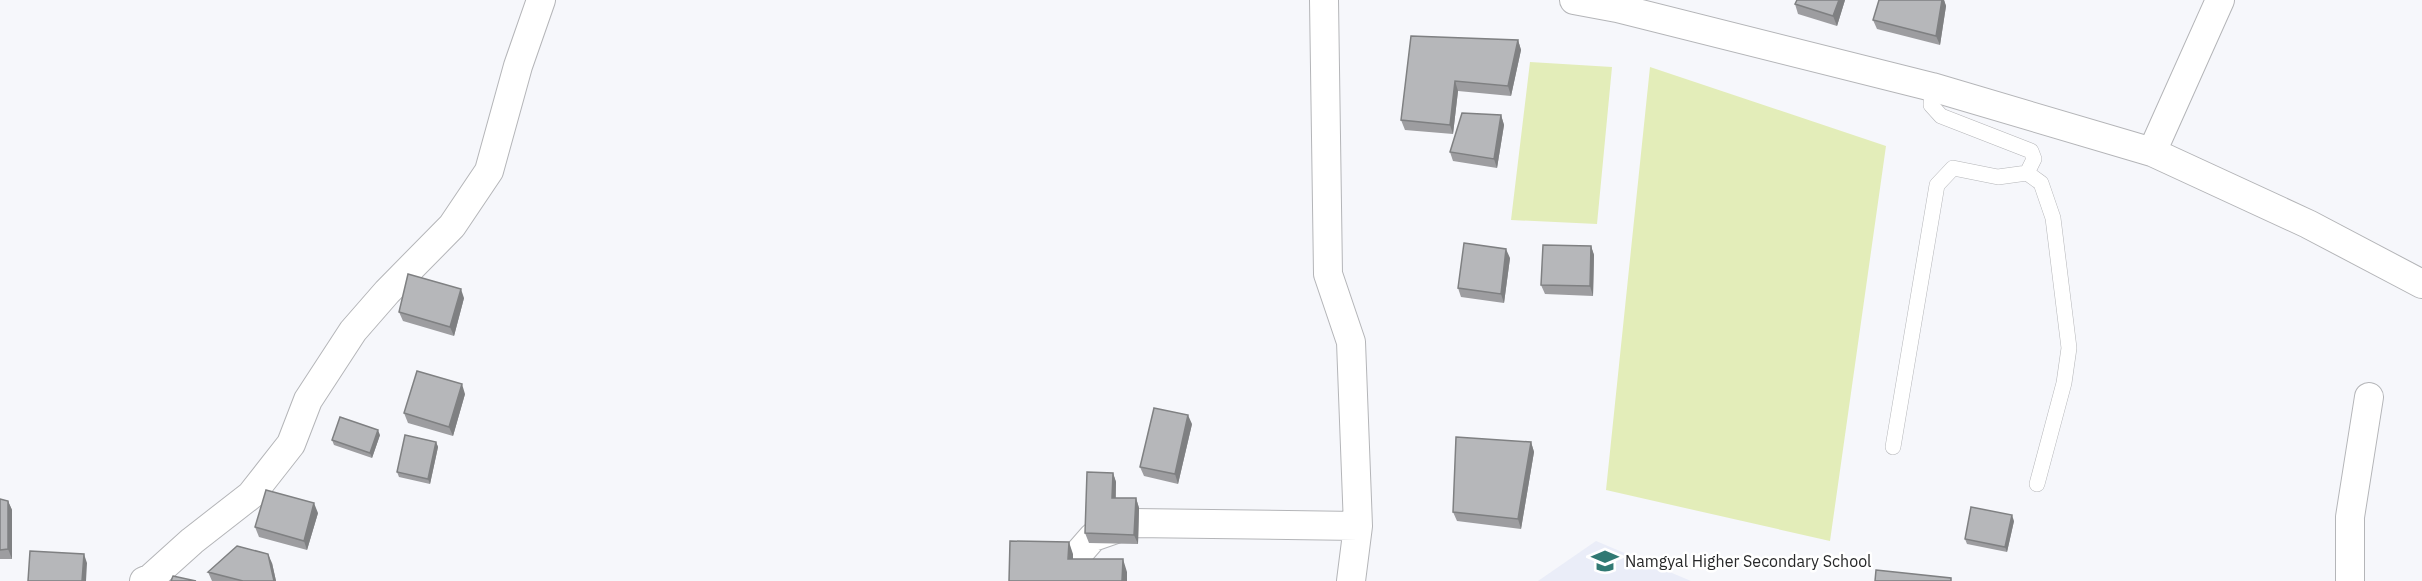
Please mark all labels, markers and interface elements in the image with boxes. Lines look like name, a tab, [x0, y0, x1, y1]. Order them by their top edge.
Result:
school or university icon: Namgyal Higher Secondary School	[1590, 546, 1620, 576]
place label: Namgyal Higher Secondary School	[1625, 551, 1871, 571]

